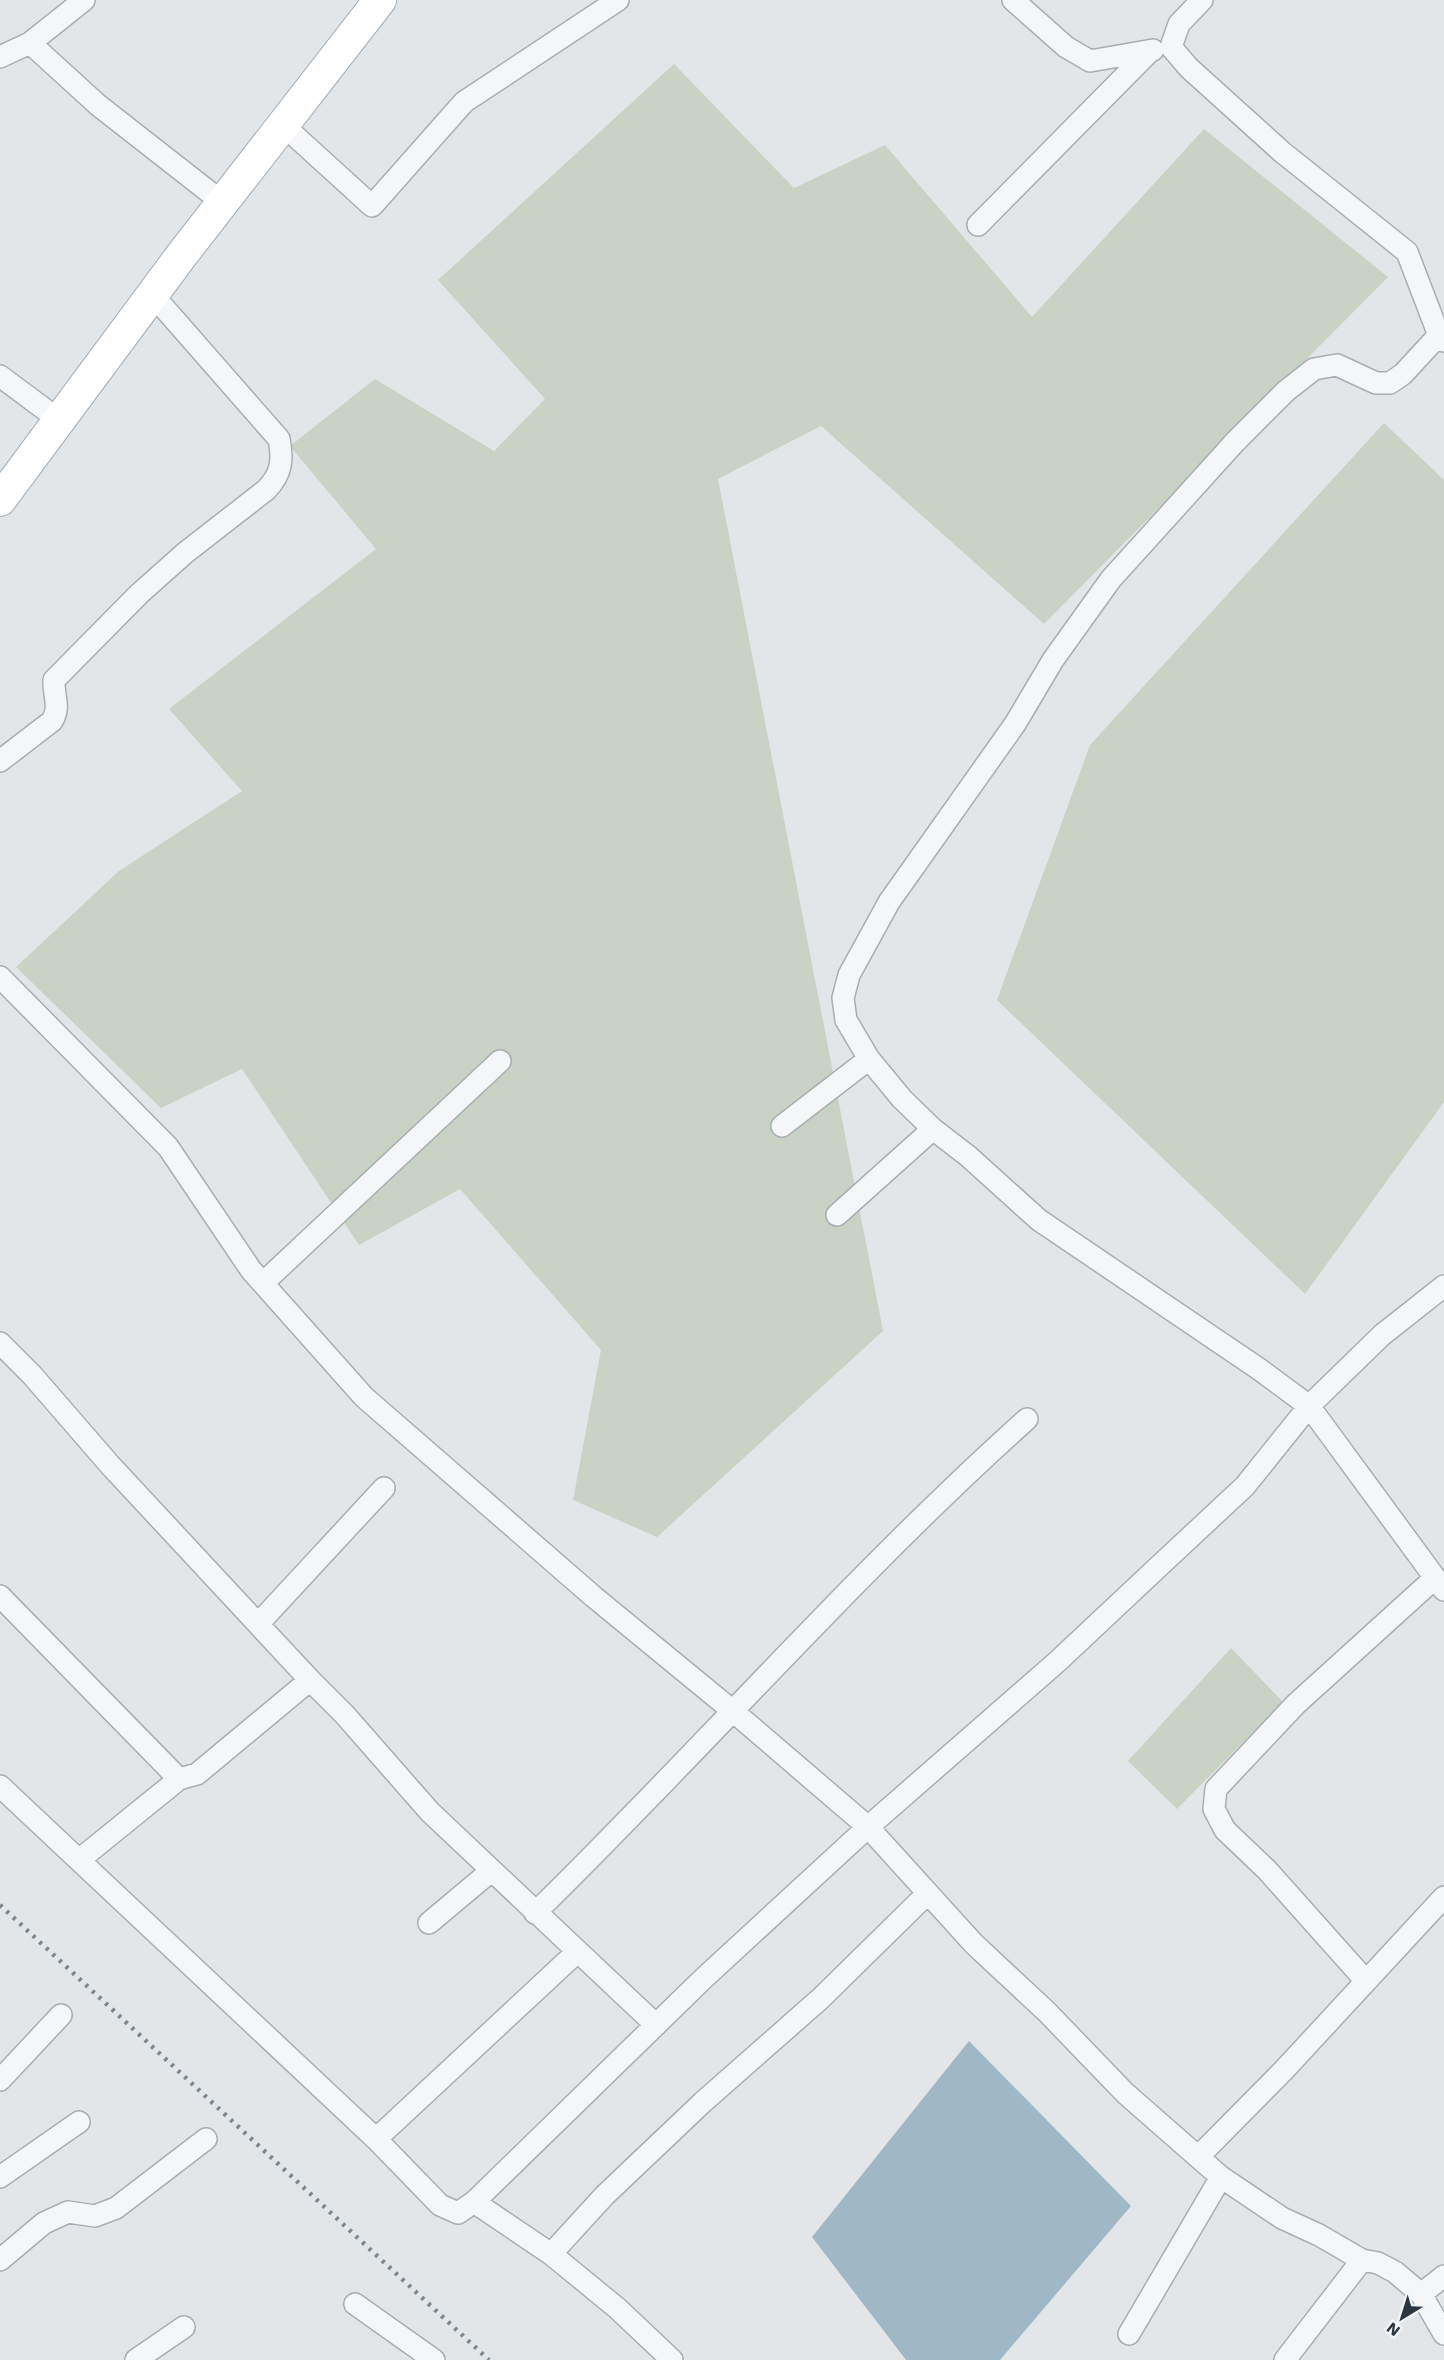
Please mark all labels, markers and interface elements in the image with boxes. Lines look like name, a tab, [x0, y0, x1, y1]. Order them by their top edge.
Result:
north arrow	[1372, 2288, 1432, 2348]
text: N	[1383, 2318, 1404, 2341]

